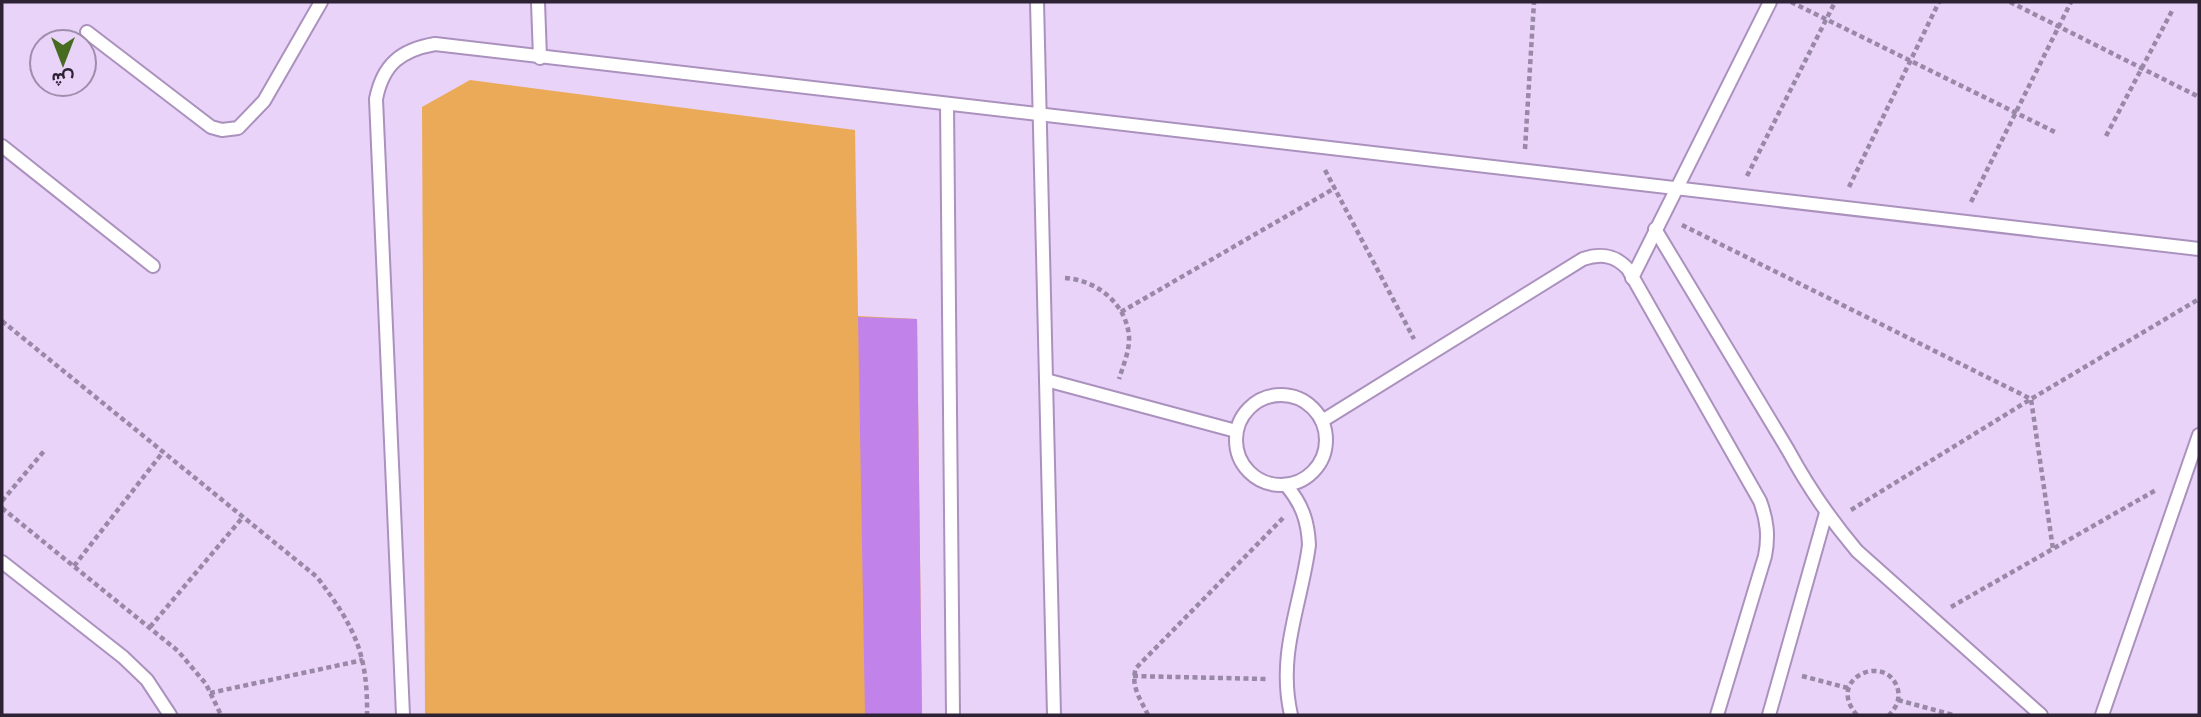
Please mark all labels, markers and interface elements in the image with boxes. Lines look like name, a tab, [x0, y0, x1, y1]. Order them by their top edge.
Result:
north arrow	[28, 28, 98, 98]
text: ش	[51, 68, 74, 92]

